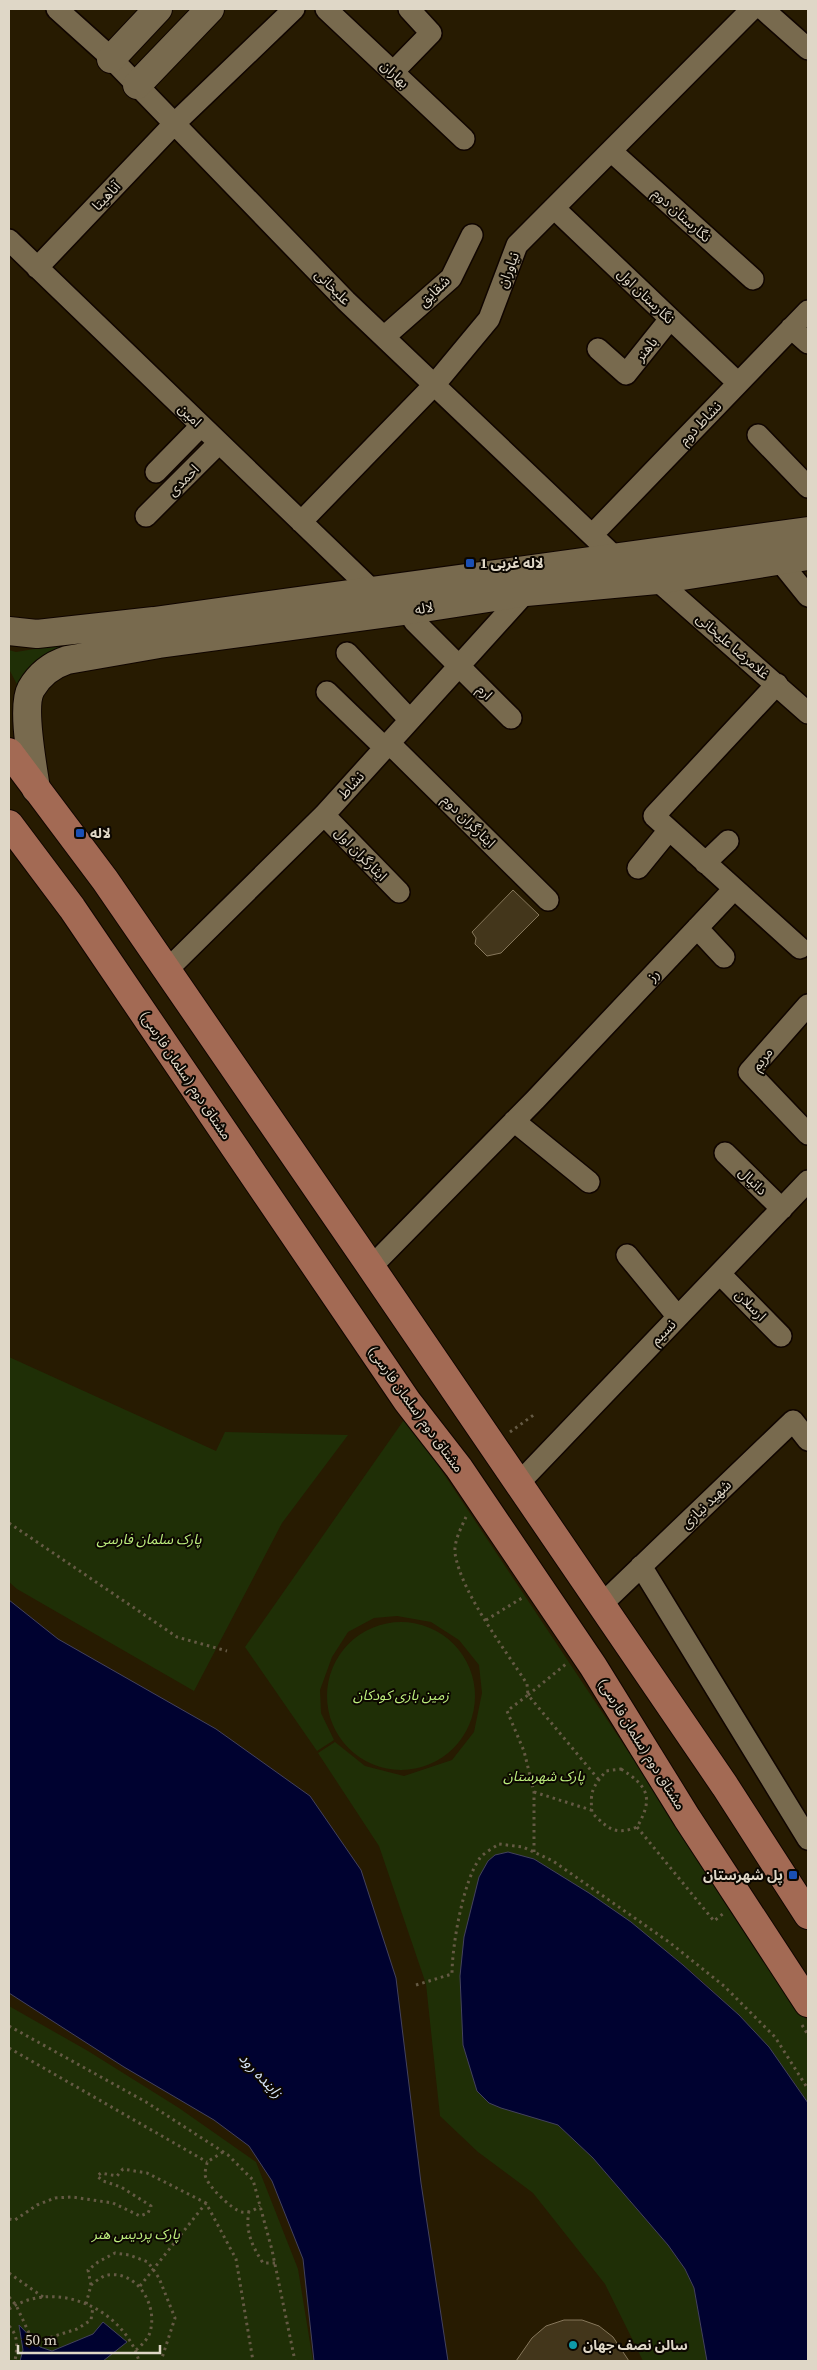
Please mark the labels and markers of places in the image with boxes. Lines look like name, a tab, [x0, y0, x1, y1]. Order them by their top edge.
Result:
place label: لاله غربی 1	[480, 553, 544, 573]
marker: لاله غربی 1	[464, 557, 476, 569]
place label: لاله	[90, 823, 111, 843]
marker: لاله	[74, 827, 86, 839]
place label: پل شهرستان	[703, 1865, 783, 1885]
marker: پل شهرستان	[787, 1869, 799, 1881]
place label: سالن نصف جهان	[583, 2335, 688, 2355]
marker: سالن نصف جهان	[567, 2339, 579, 2351]

